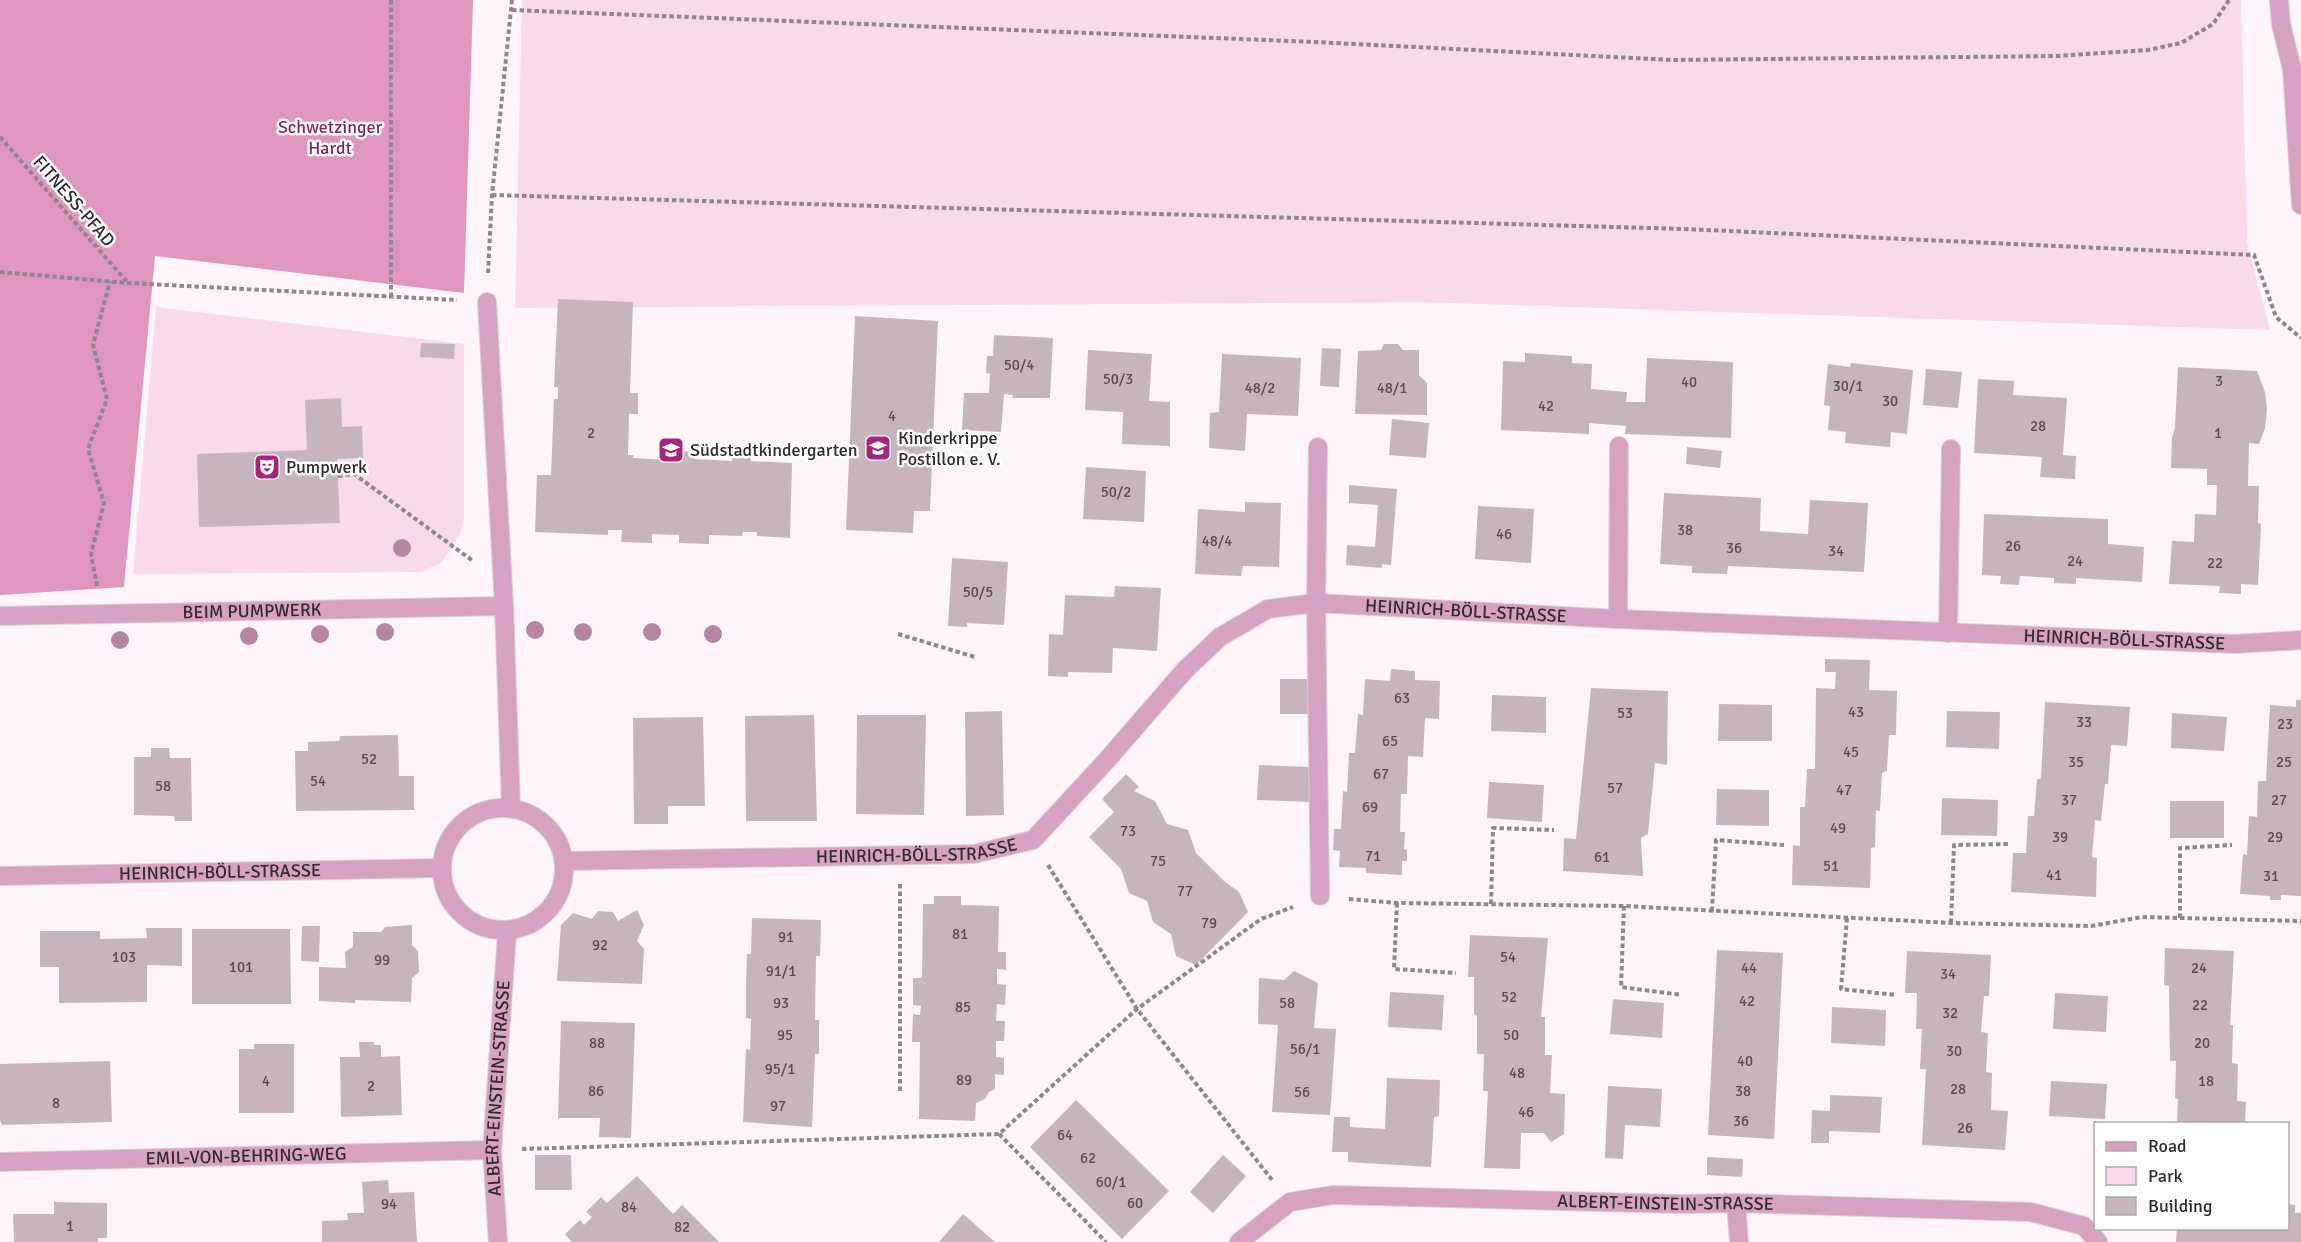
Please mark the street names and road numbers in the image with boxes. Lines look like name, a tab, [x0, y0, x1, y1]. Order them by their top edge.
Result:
street label: FITNESS-PFAD	[28, 151, 120, 251]
street label: HEINRICH-BÖLL-STRASSE	[1364, 595, 1567, 627]
street label: BEIM PUMPWERK	[182, 599, 322, 623]
street label: HEINRICH-BÖLL-STRASSE	[2023, 624, 2226, 655]
street label: HEINRICH-BÖLL-STRASSE	[816, 833, 1019, 868]
street label: HEINRICH-BÖLL-STRASSE	[119, 859, 321, 885]
street label: ALBERT-EINSTEIN-STRASSE	[481, 979, 515, 1197]
street label: EMIL-VON-BEHRING-WEG	[145, 1143, 347, 1169]
street label: ALBERT-EINSTEIN-STRASSE	[1557, 1190, 1774, 1215]

